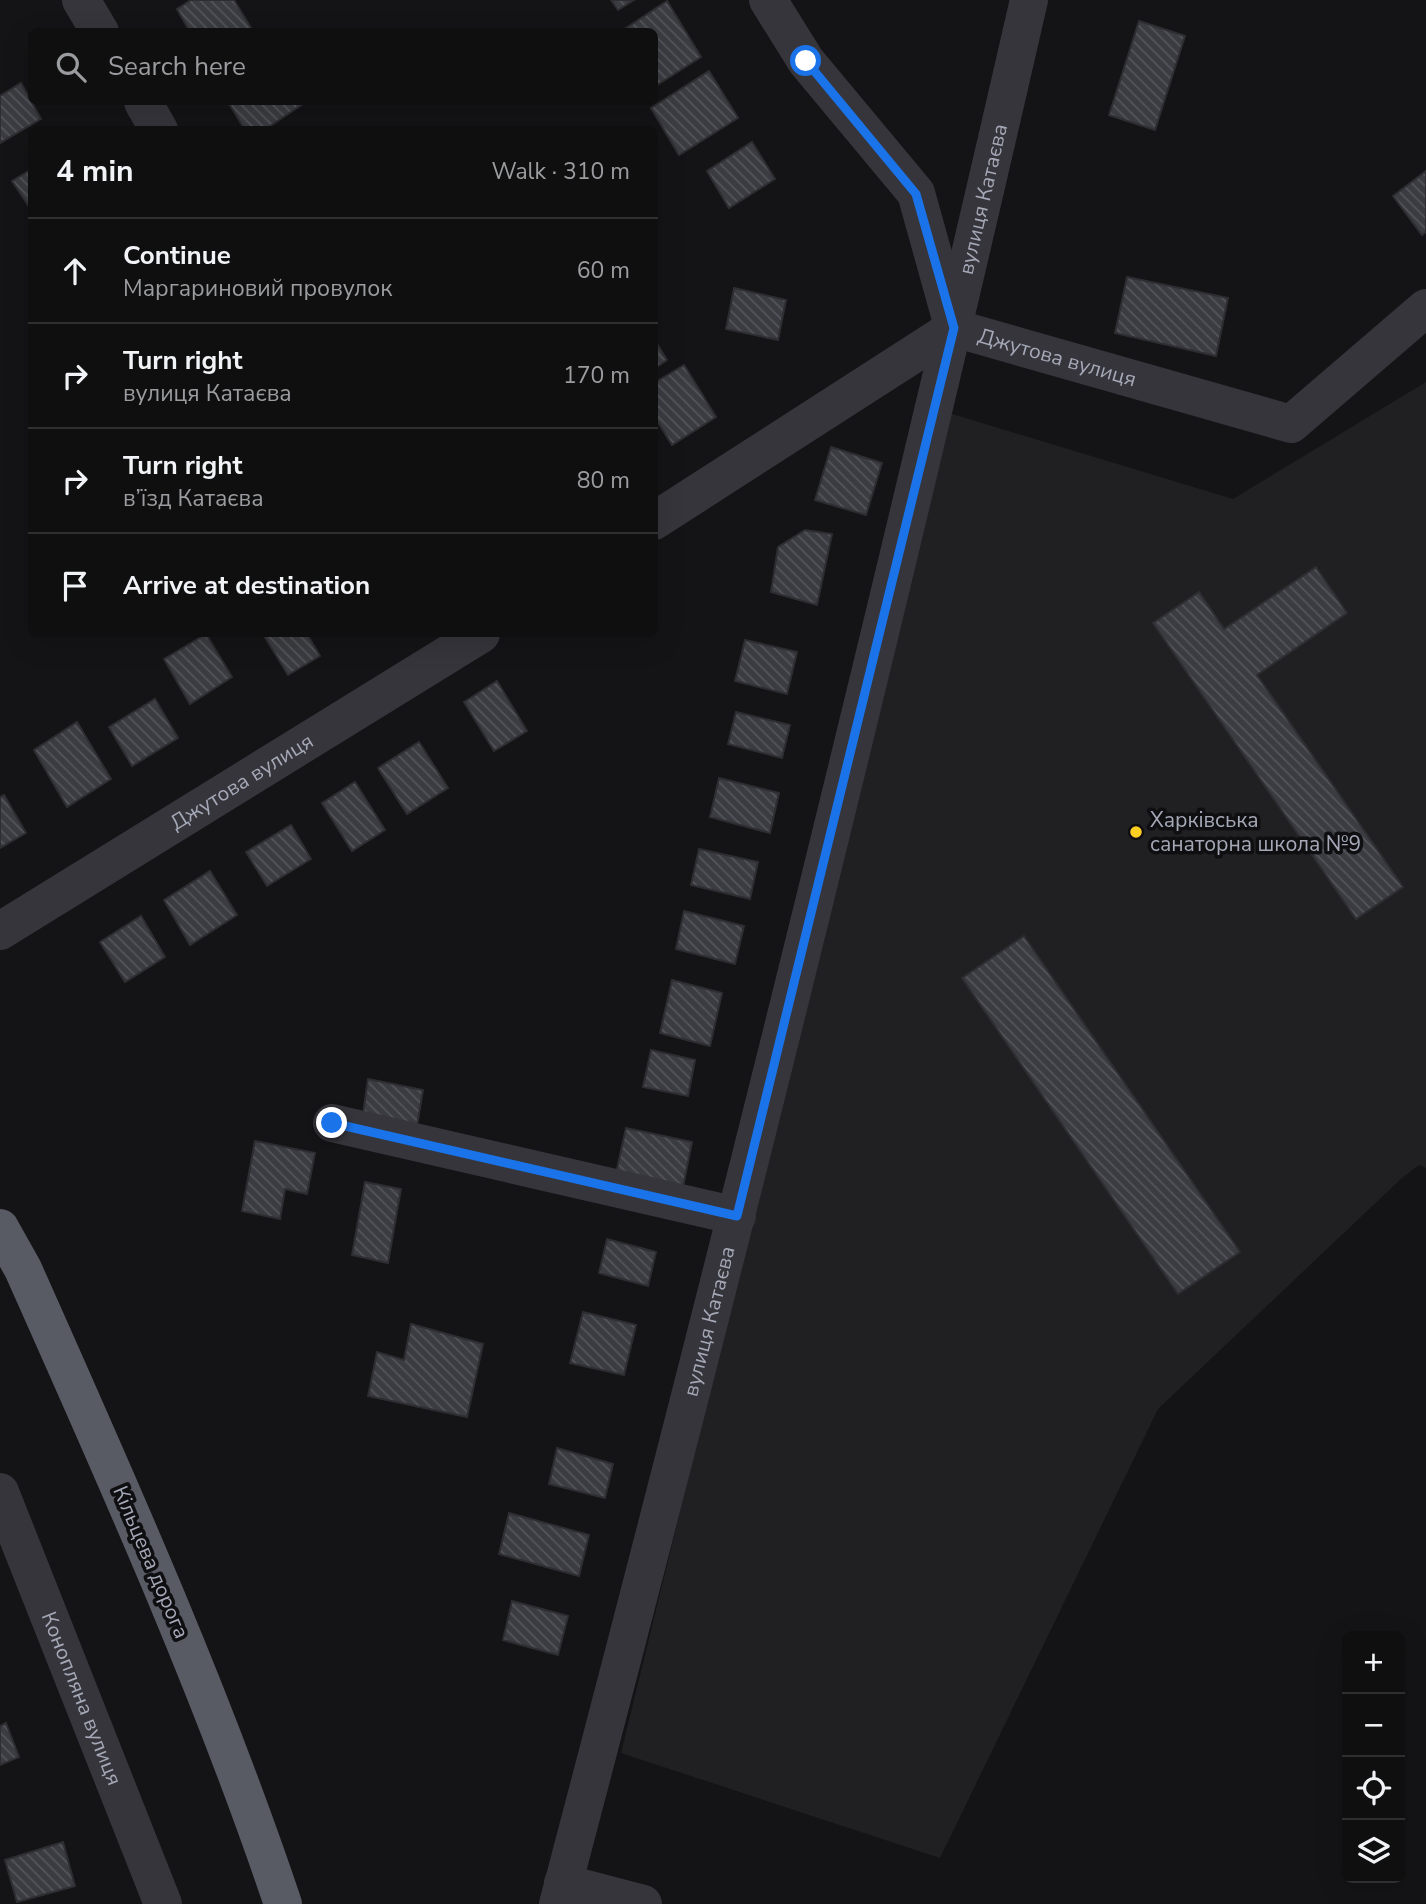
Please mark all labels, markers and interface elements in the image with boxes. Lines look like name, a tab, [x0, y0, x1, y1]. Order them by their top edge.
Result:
search box	[28, 28, 658, 105]
route start	[790, 45, 821, 76]
icon: search	[52, 48, 90, 86]
text: Search here	[108, 49, 246, 84]
street label: вулиця Катаєва	[952, 121, 1014, 277]
text: 4 min	[56, 151, 134, 192]
text: Walk · 310 m	[491, 156, 630, 187]
text: Continue	[123, 238, 231, 273]
icon: ahead	[56, 252, 94, 290]
text: 60 m	[577, 255, 630, 286]
text: Маргариновий провулок	[123, 273, 392, 304]
street label: Джутова вулиця	[975, 322, 1140, 393]
text: Turn right	[123, 343, 242, 378]
icon: right	[56, 357, 94, 395]
text: 170 m	[563, 360, 630, 391]
text: вулиця Катаєва	[123, 378, 292, 409]
text: Turn right	[123, 448, 242, 483]
icon: right	[56, 462, 94, 500]
text: 80 m	[577, 465, 630, 496]
text: в’їзд Катаєва	[123, 483, 264, 514]
icon: arrive	[56, 567, 94, 605]
text: Arrive at destination	[123, 568, 370, 603]
street label: Джутова вулиця	[165, 727, 319, 837]
place label: Харківська санаторна школа №9	[1150, 806, 1361, 858]
marker: Харківська санаторна школа №9	[1128, 824, 1144, 840]
route end	[316, 1107, 347, 1138]
street label: вулиця Катаєва	[677, 1243, 742, 1399]
street label: Кільцева дорога	[106, 1481, 196, 1643]
street label: Конопляна вулиця	[35, 1608, 129, 1789]
map controls	[1342, 1631, 1405, 1883]
button: +	[1342, 1631, 1405, 1694]
button: −	[1342, 1694, 1405, 1757]
button: locate	[1342, 1757, 1405, 1820]
button: layers	[1342, 1820, 1405, 1883]

